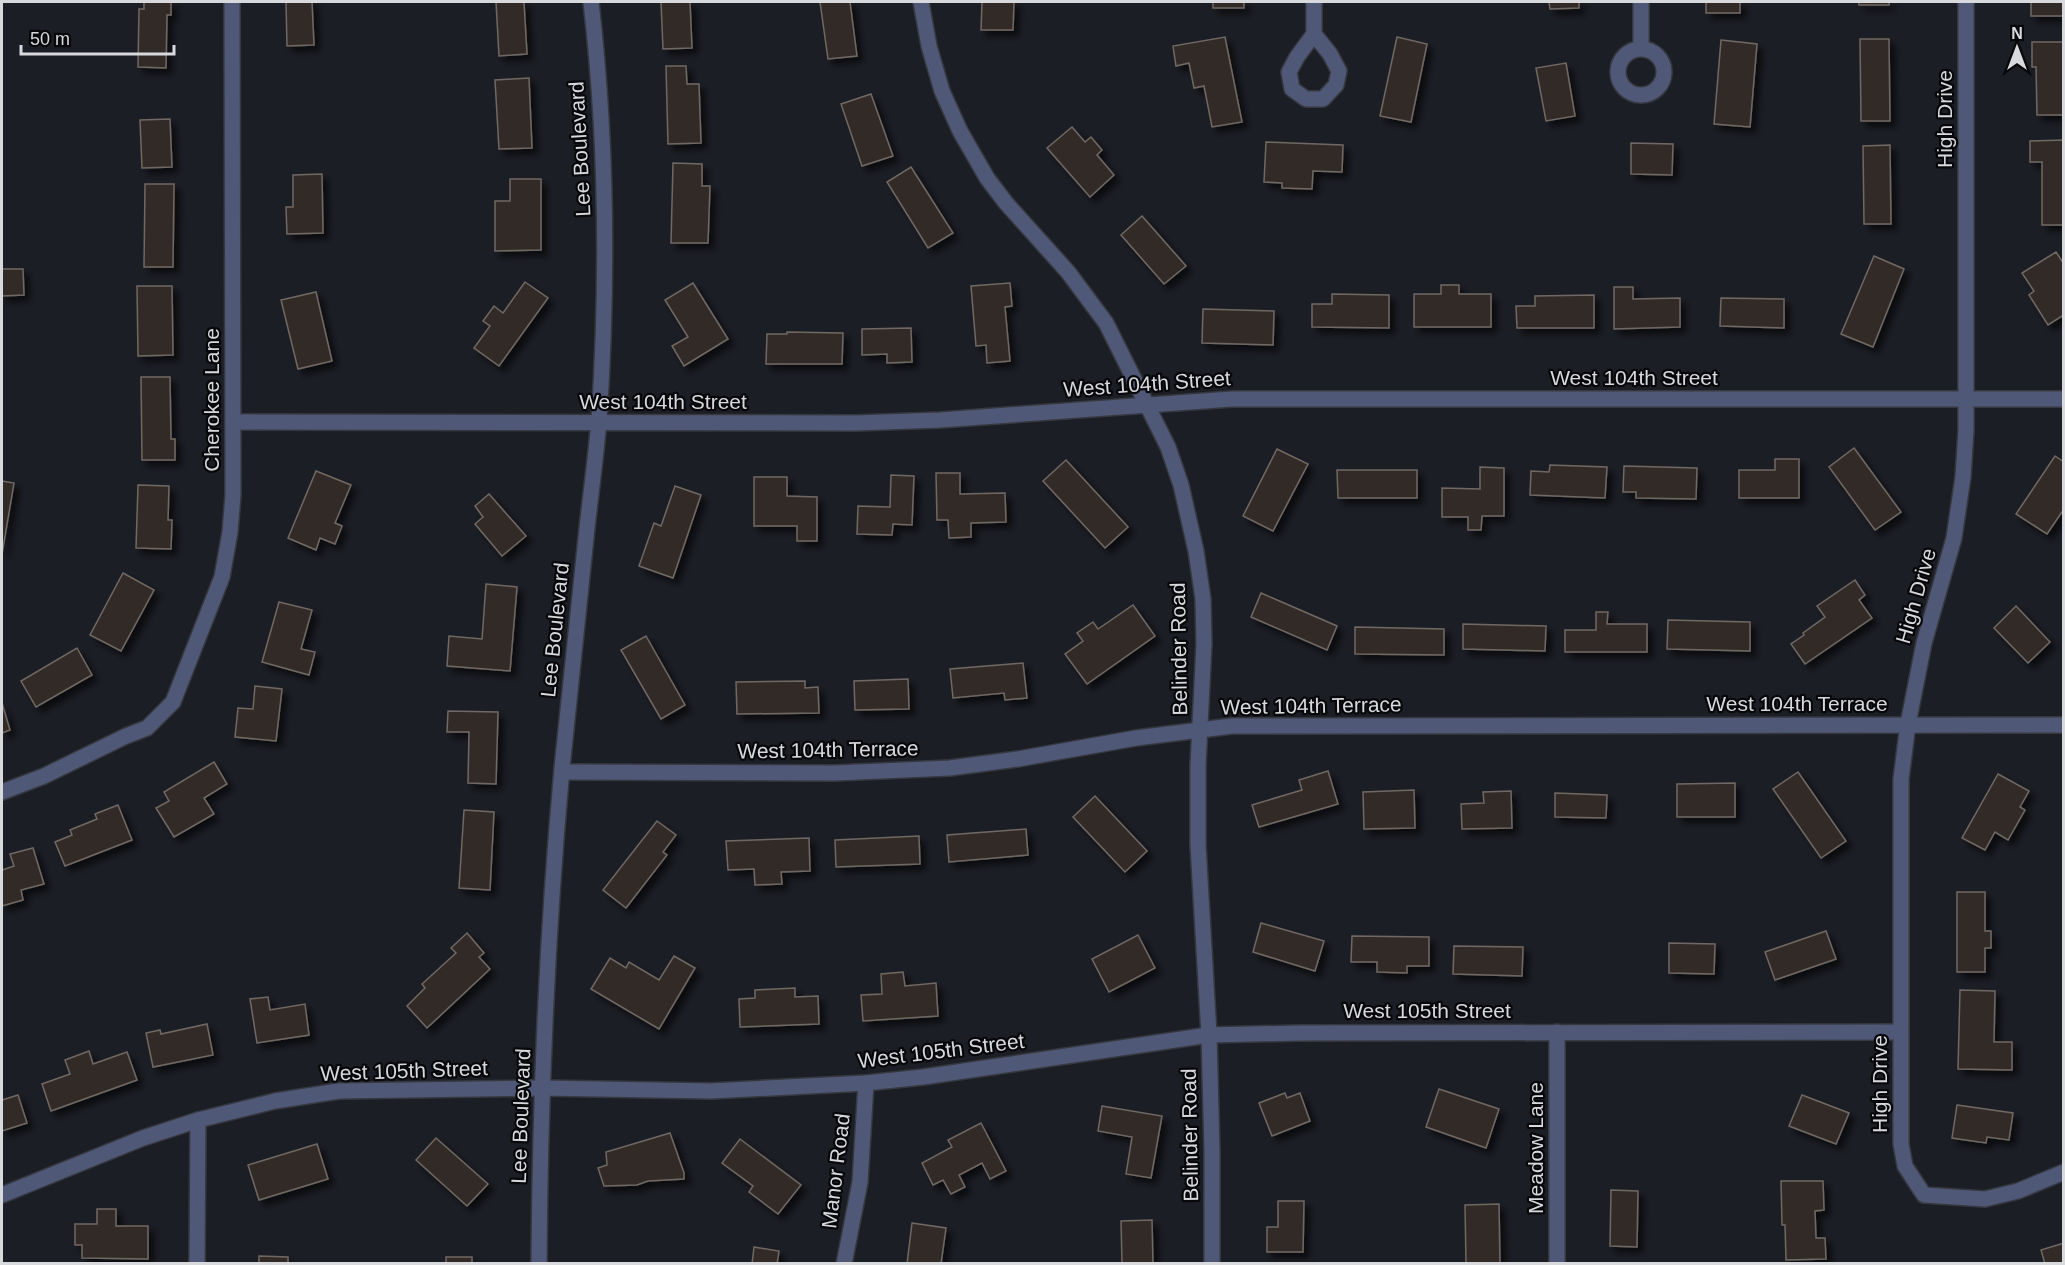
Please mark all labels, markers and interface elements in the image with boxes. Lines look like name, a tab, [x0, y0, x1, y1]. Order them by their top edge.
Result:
scale bar	[21, 18, 174, 56]
north arrow	[1987, 18, 2047, 78]
text: N	[2011, 25, 2023, 42]
text: 50 m	[30, 29, 70, 49]
street label: High Drive	[1933, 70, 1956, 168]
street label: Lee Boulevard	[564, 81, 595, 217]
street label: Cherokee Lane	[200, 328, 223, 472]
street label: West 104th Street	[1063, 366, 1232, 401]
street label: West 104th Street	[1550, 366, 1718, 389]
street label: West 104th Street	[579, 390, 747, 413]
street label: High Drive	[1891, 546, 1940, 646]
street label: Lee Boulevard	[536, 561, 573, 698]
street label: Belinder Road	[1166, 582, 1191, 716]
street label: West 104th Terrace	[1220, 692, 1402, 719]
street label: West 104th Terrace	[1706, 692, 1888, 715]
street label: West 104th Terrace	[737, 736, 919, 763]
street label: West 105th Street	[1343, 999, 1511, 1022]
street label: West 105th Street	[856, 1029, 1026, 1072]
street label: High Drive	[1868, 1035, 1891, 1133]
street label: Lee Boulevard	[507, 1048, 534, 1184]
street label: West 105th Street	[320, 1056, 488, 1085]
street label: Belinder Road	[1177, 1068, 1202, 1202]
street label: Meadow Lane	[1524, 1082, 1547, 1214]
street label: Manor Road	[817, 1112, 854, 1230]

